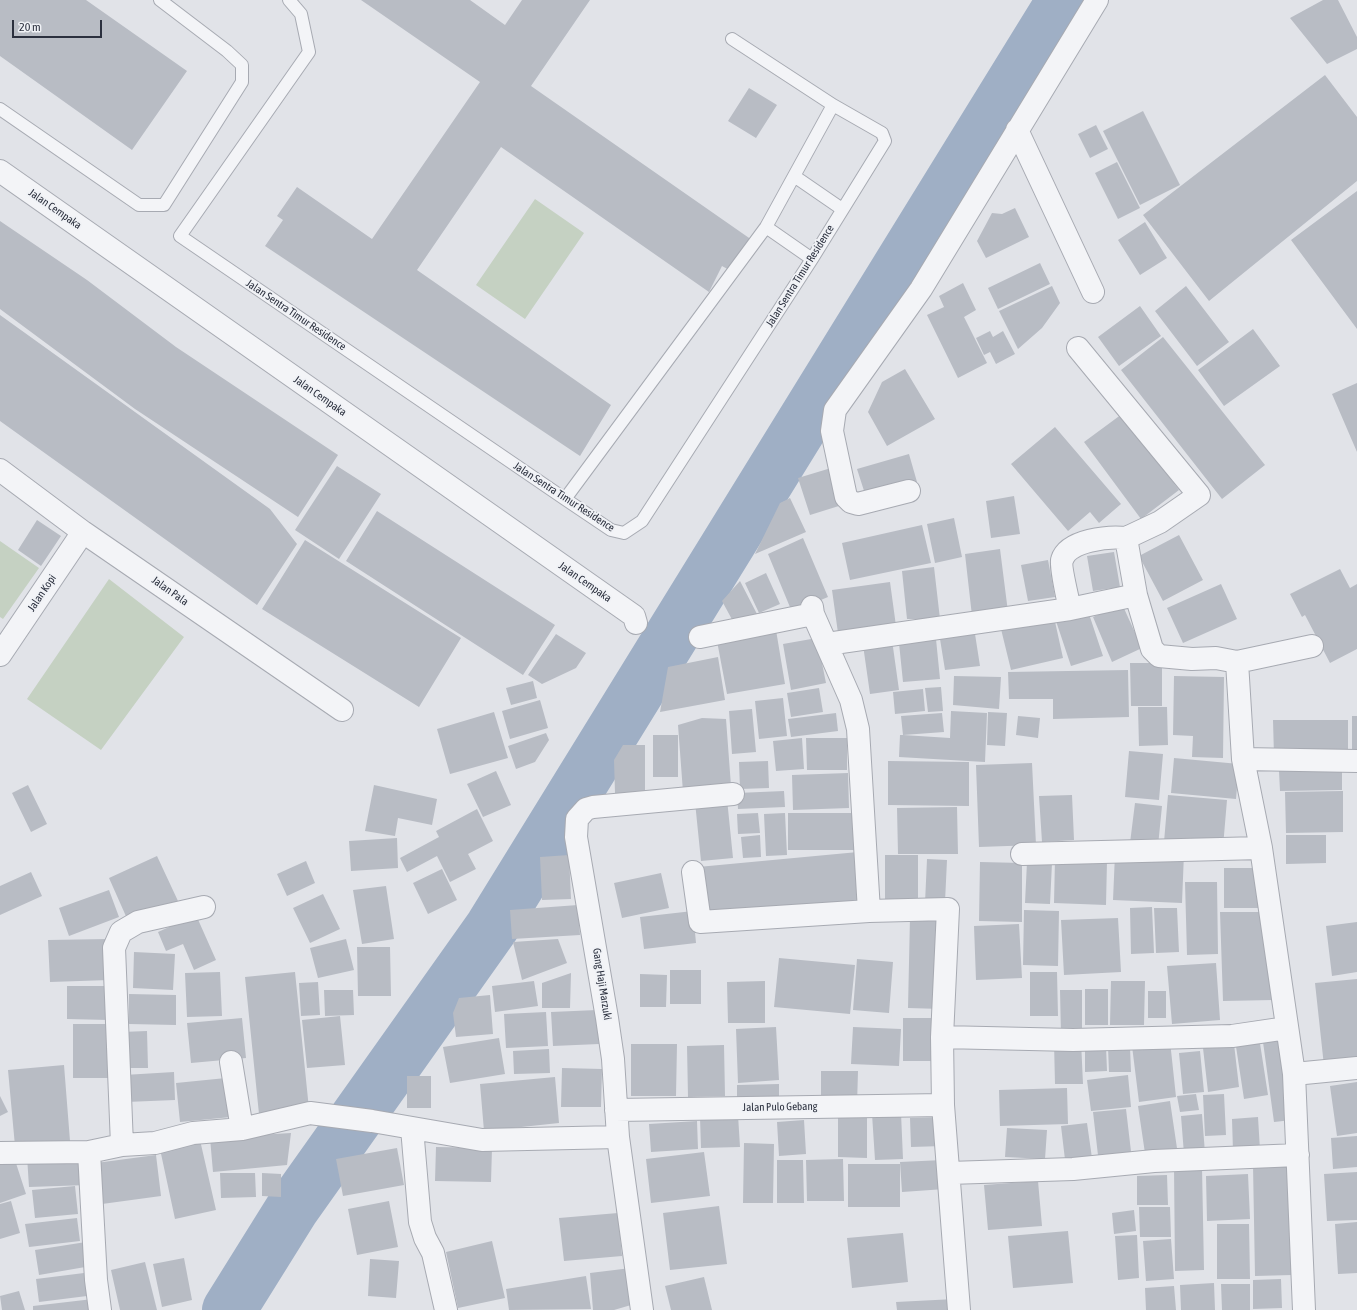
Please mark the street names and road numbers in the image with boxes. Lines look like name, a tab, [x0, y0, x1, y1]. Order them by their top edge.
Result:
street label: Jalan Cempaka	[26, 186, 84, 232]
street label: Jalan Sentra Timur Residence	[763, 223, 837, 329]
street label: Jalan Sentra Timur Residence	[243, 277, 349, 353]
street label: Jalan Cempaka	[291, 373, 349, 419]
street label: Jalan Sentra Timur Residence	[511, 459, 617, 535]
street label: Jalan Cempaka	[556, 559, 614, 605]
street label: Jalan Kopi	[25, 572, 59, 614]
street label: Jalan Pala	[149, 574, 191, 608]
street label: Gang Haji Marzuki	[590, 947, 614, 1021]
street label: Jalan Pulo Gebang	[742, 1100, 818, 1114]

